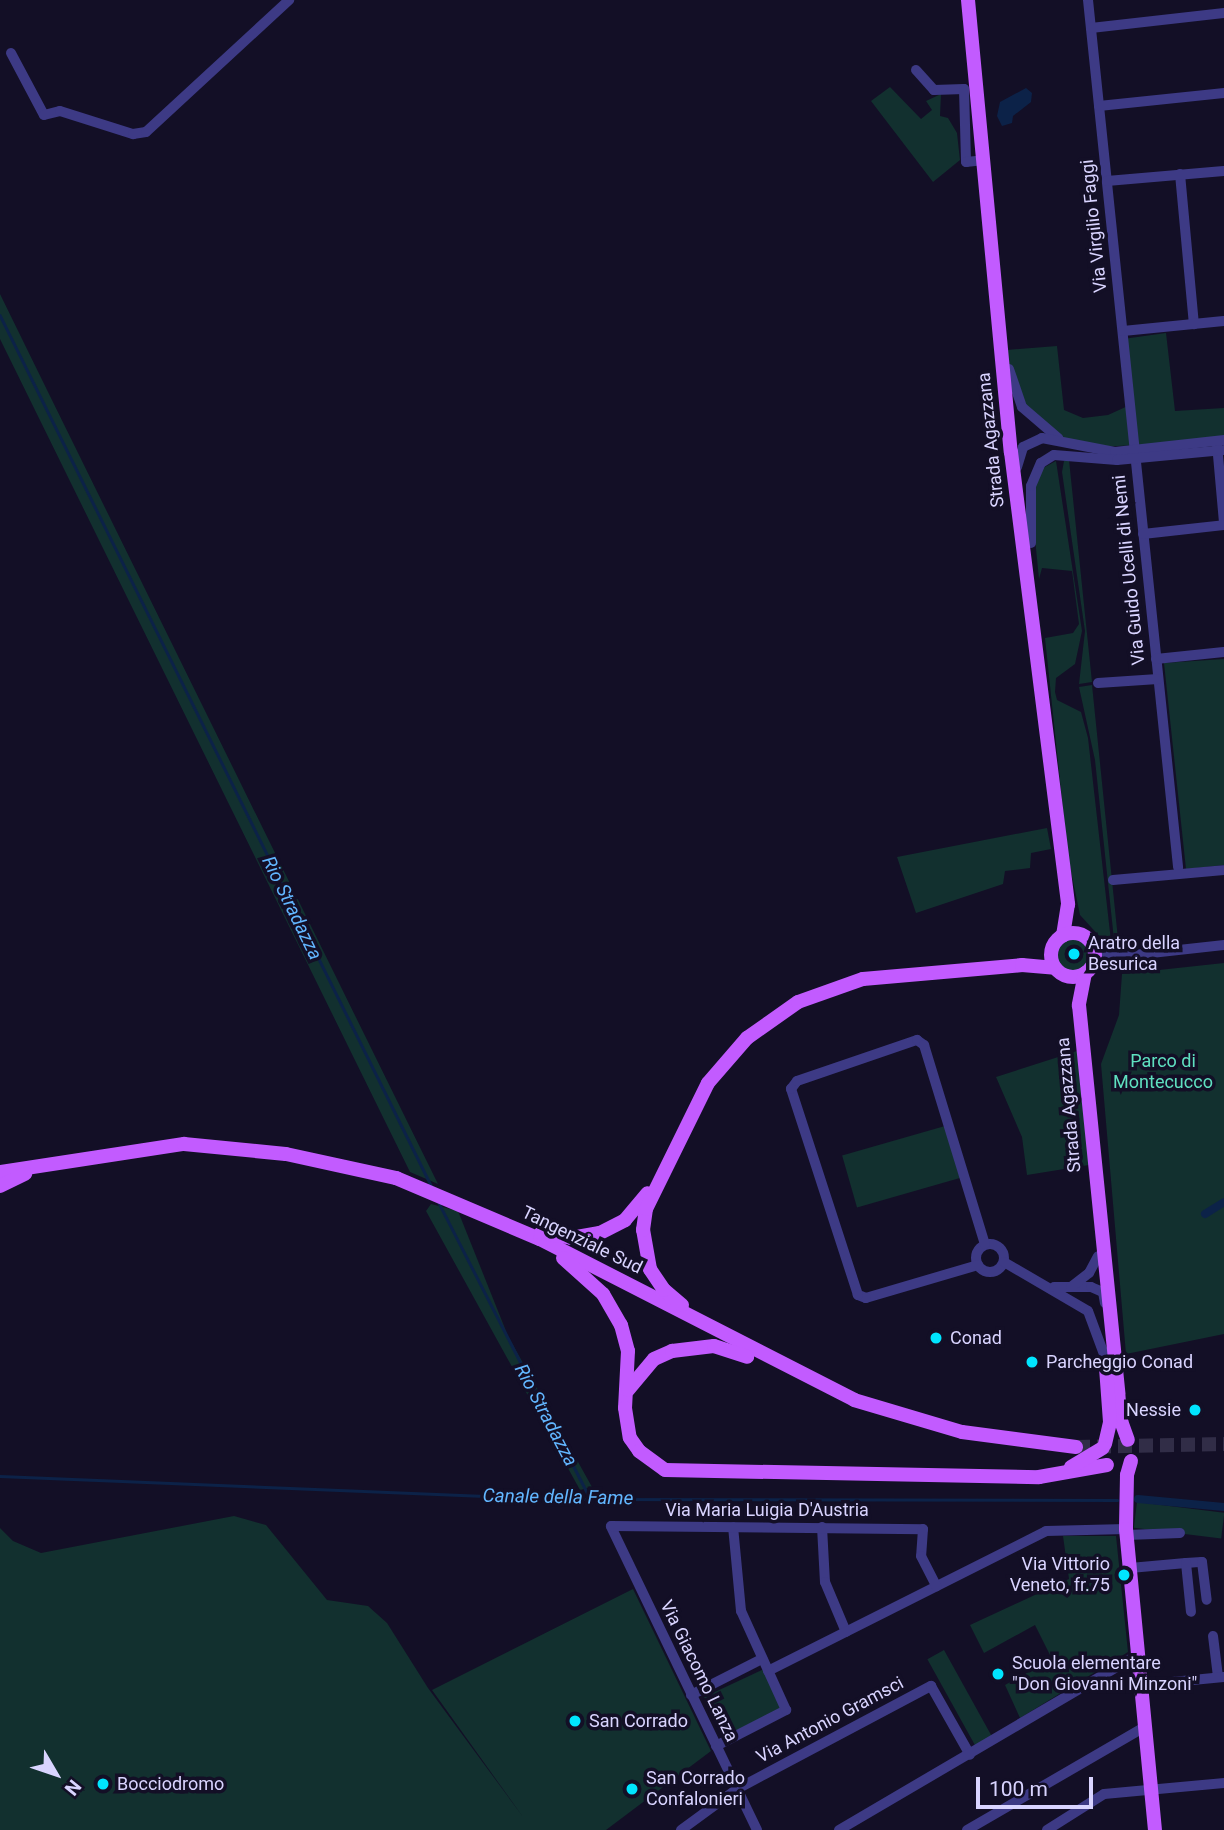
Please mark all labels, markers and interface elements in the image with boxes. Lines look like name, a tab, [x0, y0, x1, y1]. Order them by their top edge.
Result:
street label: Via Virgilio Faggi	[1076, 158, 1112, 294]
street label: Strada Agazzana	[973, 371, 1009, 509]
street label: Via Guido Ucelli di Nemi	[1108, 474, 1150, 666]
water label: Rio Stradazza	[257, 852, 327, 964]
place label: Aratro della Besurica	[1088, 933, 1180, 976]
marker: Aratro della Besurica	[1066, 946, 1082, 962]
street label: Strada Agazzana	[1052, 1037, 1086, 1173]
park label: Parco di Montecucco	[1113, 1051, 1213, 1094]
street label: Tangenziale Sud	[518, 1202, 646, 1278]
place label: Conad	[950, 1327, 1002, 1349]
marker: Conad	[928, 1330, 944, 1346]
place label: Parcheggio Conad	[1046, 1351, 1193, 1373]
marker: Parcheggio Conad	[1024, 1354, 1040, 1370]
water label: Rio Stradazza	[509, 1360, 583, 1470]
place label: Nessie	[1126, 1399, 1181, 1421]
marker: Nessie	[1187, 1402, 1203, 1418]
water label: Canale della Fame	[482, 1484, 634, 1510]
street label: Via Maria Luigia D'Austria	[665, 1499, 869, 1521]
place label: Via Vittorio Veneto, fr.75	[1010, 1554, 1110, 1596]
marker: Via Vittorio Veneto, fr.75	[1116, 1567, 1132, 1583]
street label: Via Giacomo Lanza	[655, 1597, 743, 1745]
place label: Scuola elementare "Don Giovanni Minzoni"	[1012, 1653, 1197, 1696]
marker: Scuola elementare "Don Giovanni Minzoni"	[990, 1666, 1006, 1682]
street label: Via Antonio Gramsci	[753, 1672, 907, 1768]
place label: San Corrado	[589, 1710, 688, 1732]
marker: San Corrado	[567, 1713, 583, 1729]
north arrow	[21, 1739, 91, 1809]
scale bar	[979, 1764, 1096, 1808]
place label: San Corrado Confalonieri	[646, 1768, 745, 1810]
place label: Bocciodromo	[117, 1773, 224, 1795]
text: N	[60, 1775, 86, 1800]
marker: Bocciodromo	[95, 1776, 111, 1792]
text: 100 m	[989, 1777, 1048, 1801]
marker: San Corrado Confalonieri	[624, 1781, 640, 1797]

